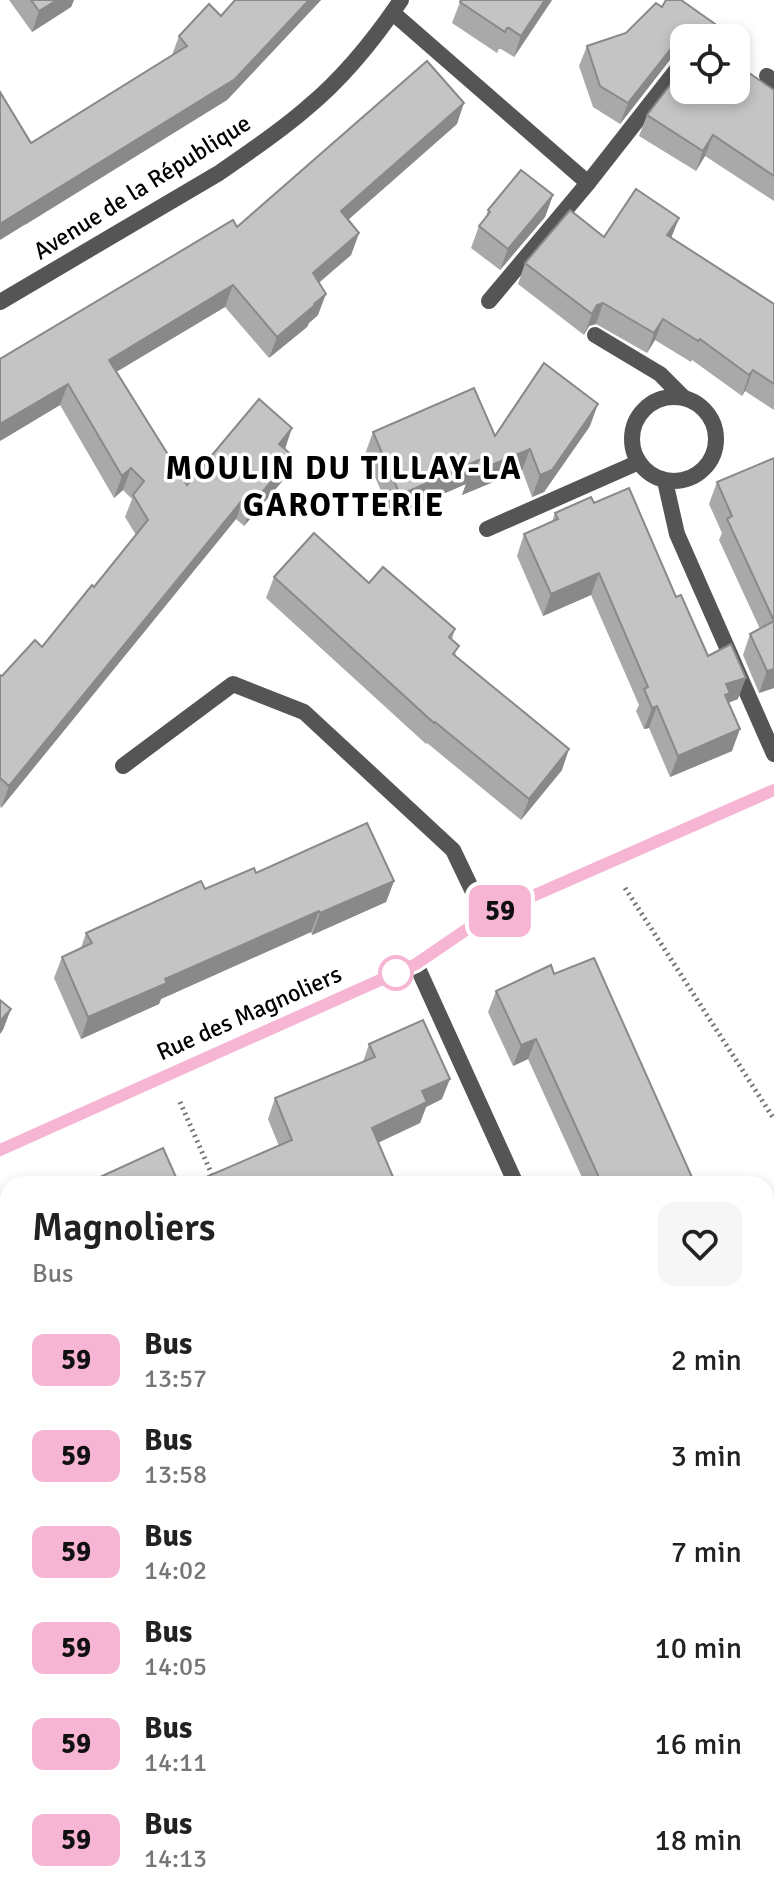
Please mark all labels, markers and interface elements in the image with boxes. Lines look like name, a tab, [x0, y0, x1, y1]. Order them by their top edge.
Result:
map controls	[670, 24, 750, 104]
button: locate	[670, 24, 750, 104]
street label: Avenue de la République	[28, 108, 256, 266]
district label: MOULIN DU TILLAY-LA GAROTTERIE	[165, 449, 523, 525]
line badge: 59	[464, 885, 536, 937]
text: 59	[485, 894, 515, 928]
unlabelled marker	[379, 956, 413, 990]
street label: Rue des Magnoliers	[152, 959, 346, 1067]
button: heart	[658, 1202, 742, 1286]
text: Magnoliers	[32, 1204, 215, 1251]
text: Bus	[32, 1258, 73, 1290]
text: Bus	[144, 1326, 192, 1363]
text: 2 min	[671, 1342, 742, 1379]
text: 59	[61, 1343, 91, 1377]
text: 13:57	[144, 1363, 207, 1395]
text: Bus	[144, 1422, 192, 1459]
text: 3 min	[671, 1438, 742, 1475]
text: 59	[61, 1439, 91, 1473]
text: 13:58	[144, 1459, 207, 1491]
text: Bus	[144, 1518, 192, 1555]
text: 7 min	[671, 1534, 742, 1571]
text: 59	[61, 1535, 91, 1569]
text: 14:02	[144, 1555, 207, 1587]
text: Bus	[144, 1614, 192, 1651]
text: 10 min	[655, 1630, 742, 1667]
text: 59	[61, 1631, 91, 1665]
text: 14:05	[144, 1651, 207, 1683]
text: Bus	[144, 1710, 192, 1747]
text: 16 min	[655, 1726, 742, 1763]
text: 59	[61, 1727, 91, 1761]
text: 14:11	[144, 1747, 207, 1779]
text: Bus	[144, 1806, 192, 1843]
text: 18 min	[655, 1822, 742, 1859]
text: 59	[61, 1823, 91, 1857]
text: 14:13	[144, 1843, 207, 1875]

